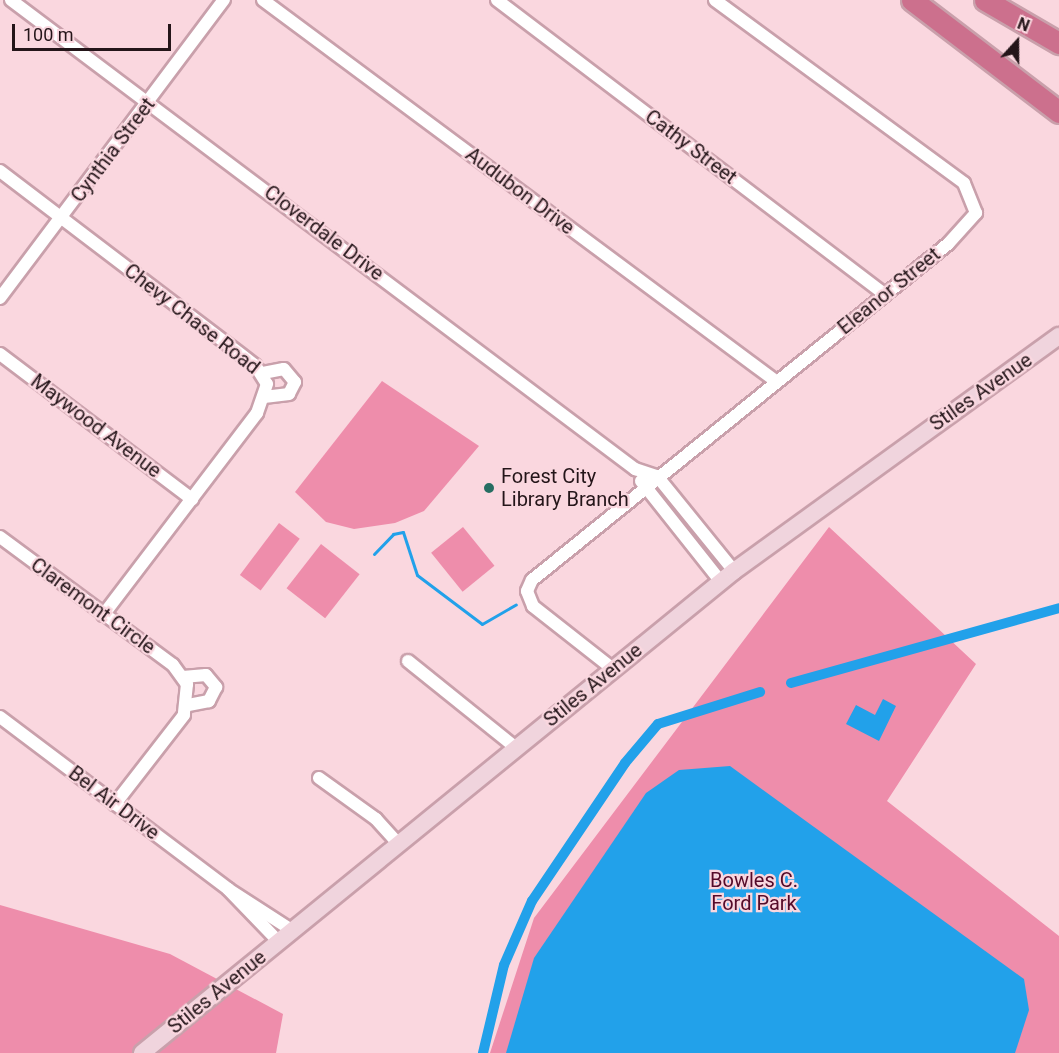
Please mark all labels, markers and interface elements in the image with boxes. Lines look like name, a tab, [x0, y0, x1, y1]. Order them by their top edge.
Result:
scale bar	[15, 12, 174, 50]
north arrow	[987, 12, 1047, 72]
text: N	[1015, 14, 1032, 36]
text: 100 m	[23, 24, 74, 45]
street label: Cynthia Street	[66, 93, 160, 207]
street label: Cathy Street	[640, 105, 742, 189]
street label: Audubon Drive	[461, 142, 579, 240]
street label: Cloverdale Drive	[260, 180, 388, 286]
street label: Eleanor Street	[833, 242, 945, 340]
street label: Chevy Chase Road	[119, 259, 265, 379]
street label: Stiles Avenue	[925, 348, 1037, 436]
street label: Maywood Avenue	[26, 369, 166, 483]
place label: Forest City Library Branch	[501, 464, 629, 511]
marker: Forest City Library Branch	[482, 481, 496, 495]
street label: Claremont Circle	[26, 553, 160, 659]
street label: Stiles Avenue	[539, 638, 647, 732]
street label: Bel Air Drive	[64, 761, 164, 845]
park label: Bowles C. Ford Park	[710, 868, 798, 915]
street label: Stiles Avenue	[163, 945, 271, 1039]

